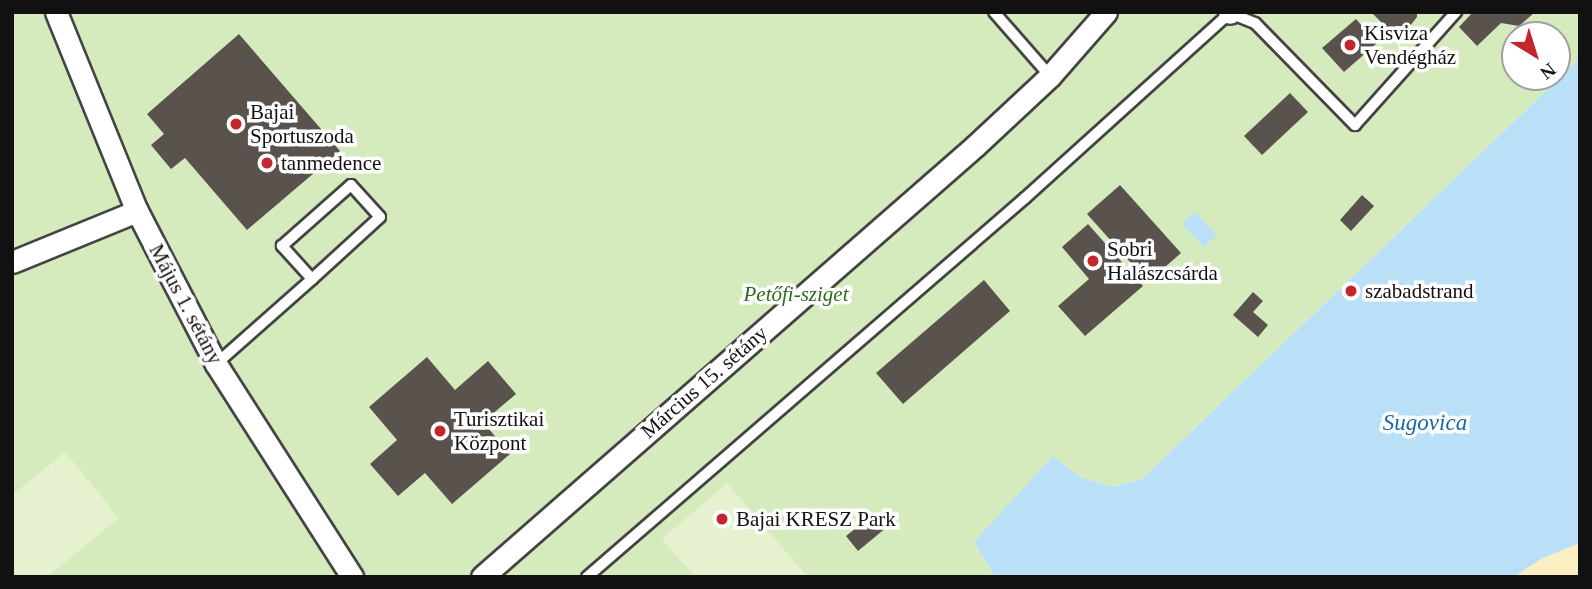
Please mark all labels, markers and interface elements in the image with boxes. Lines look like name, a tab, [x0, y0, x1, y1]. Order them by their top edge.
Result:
place label: Kisviza Vendégház	[1364, 20, 1456, 70]
north arrow	[1501, 21, 1571, 91]
marker: Kisviza Vendégház	[1342, 37, 1358, 53]
text: N	[1536, 59, 1560, 84]
place label: Bajai Sportuszoda	[250, 99, 354, 149]
marker: Bajai Sportuszoda	[228, 116, 244, 132]
place label: tanmedence	[281, 150, 381, 176]
marker: tanmedence	[259, 155, 275, 171]
place label: Sobri Halászcsárda	[1107, 236, 1218, 286]
street label: Május 1. sétány	[144, 240, 228, 368]
marker: Sobri Halászcsárda	[1085, 253, 1101, 269]
place label: szabadstrand	[1365, 278, 1473, 304]
park label: Petőfi-sziget	[744, 281, 848, 307]
marker: szabadstrand	[1343, 283, 1359, 299]
street label: Március 15. sétány	[636, 320, 772, 444]
place label: Turisztikai Központ	[454, 406, 544, 456]
water label: Sugovica	[1383, 409, 1467, 437]
marker: Turisztikai Központ	[432, 423, 448, 439]
place label: Bajai KRESZ Park	[736, 506, 896, 532]
marker: Bajai KRESZ Park	[714, 511, 730, 527]

